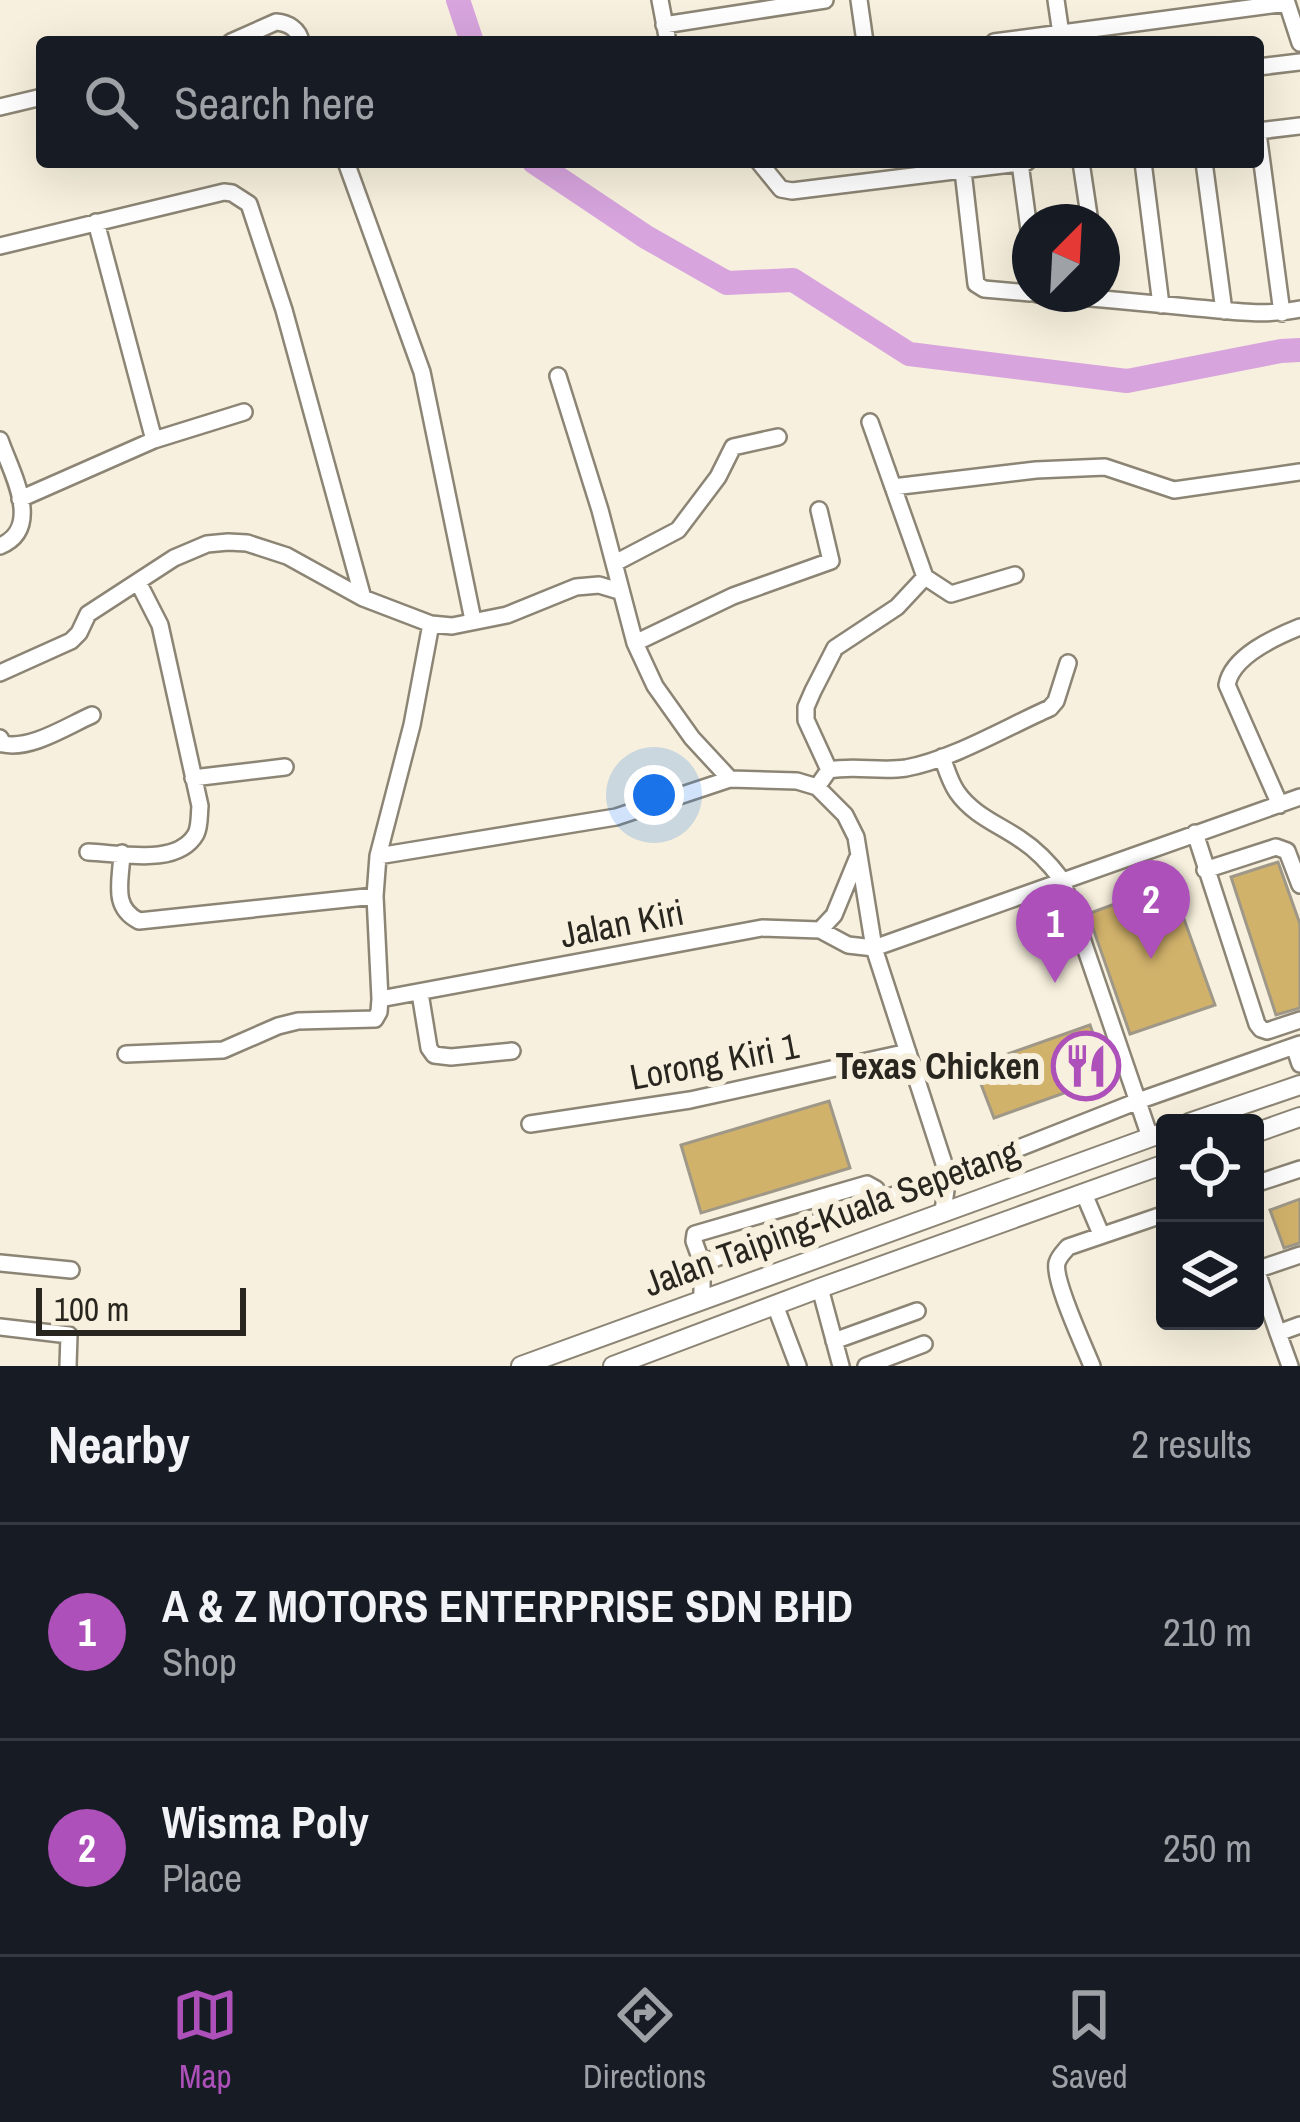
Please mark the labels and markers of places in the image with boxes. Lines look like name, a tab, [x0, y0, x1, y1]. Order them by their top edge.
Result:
pin: 2	[1112, 860, 1190, 959]
pin: 1	[1016, 884, 1094, 983]
restaurant icon: Texas Chicken	[1051, 1031, 1121, 1101]
place label: Texas Chicken	[835, 1042, 1040, 1090]

